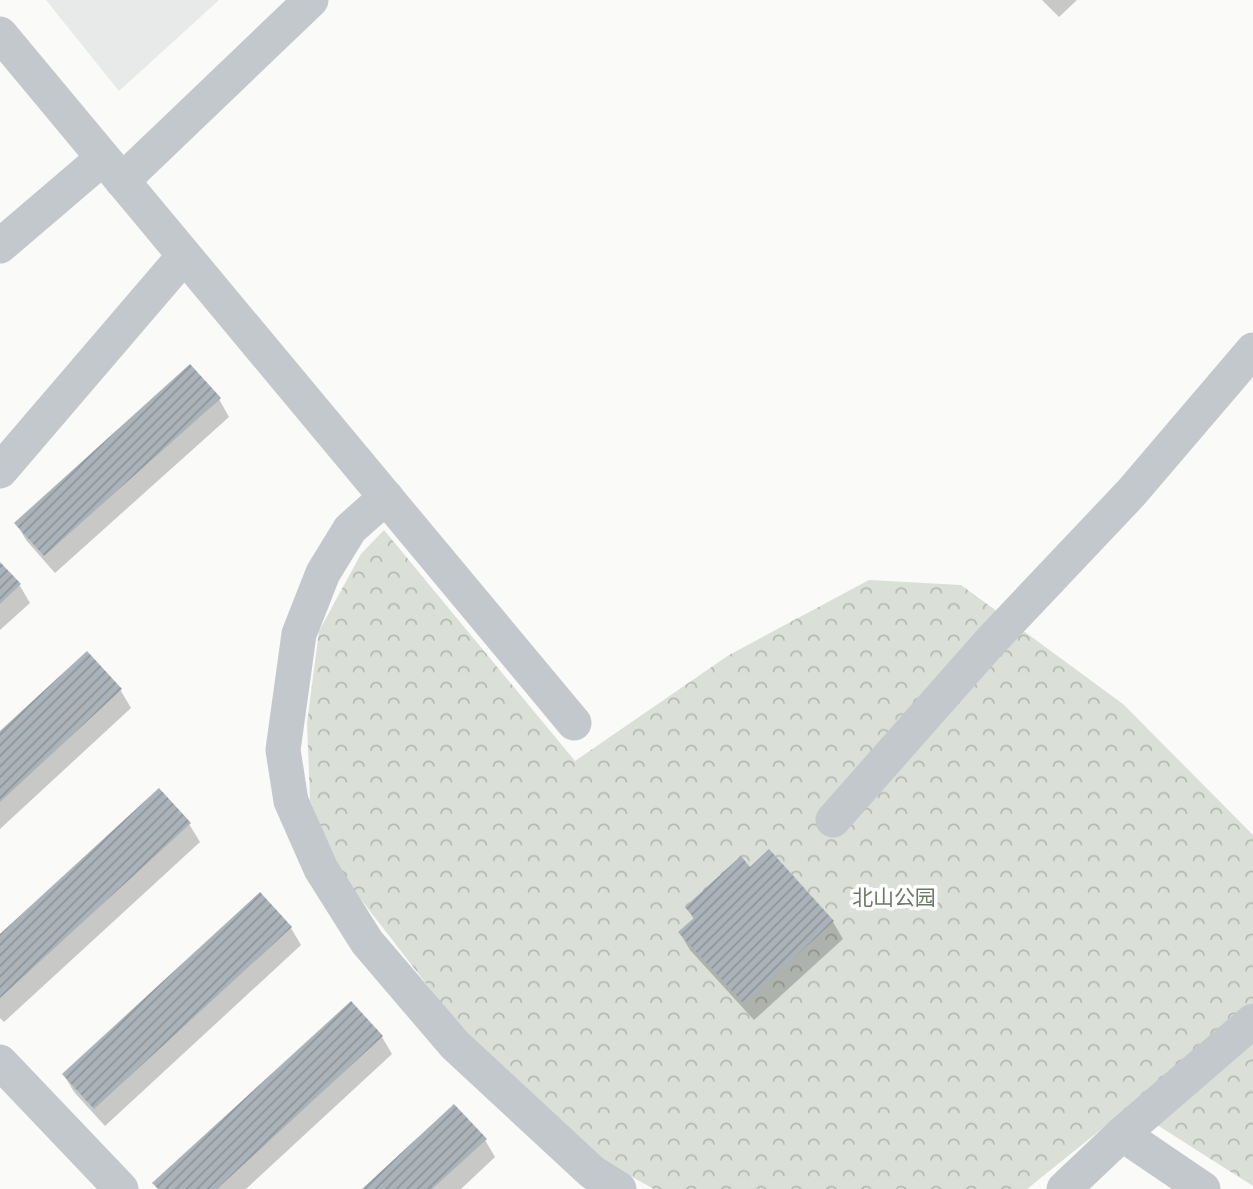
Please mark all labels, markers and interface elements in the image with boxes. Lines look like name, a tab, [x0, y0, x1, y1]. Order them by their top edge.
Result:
park label: 北山公园	[852, 885, 936, 910]

